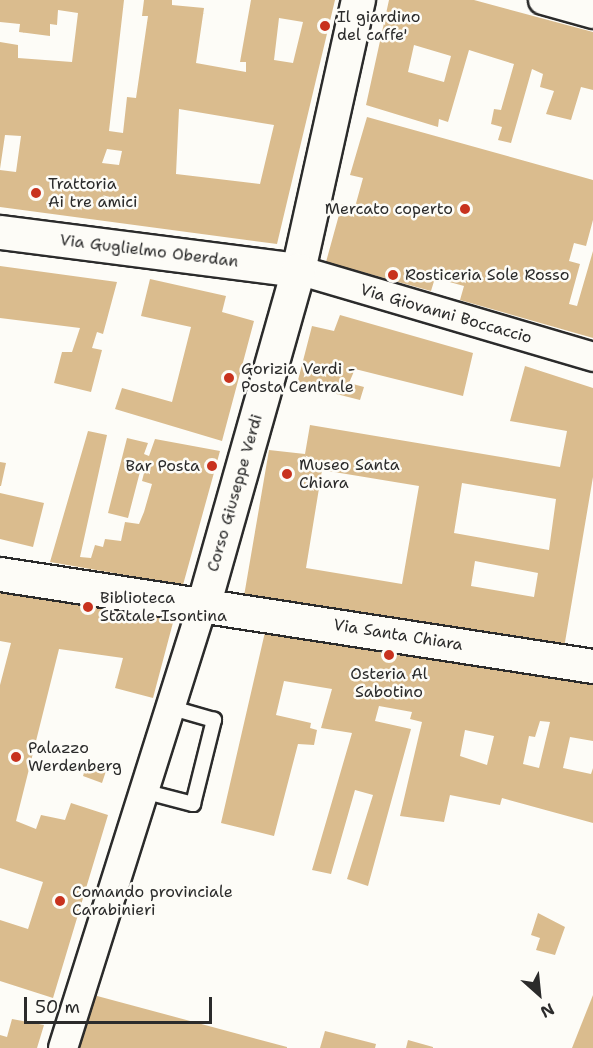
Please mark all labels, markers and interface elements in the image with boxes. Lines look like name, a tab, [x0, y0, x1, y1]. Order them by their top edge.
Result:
place label: Il giardino del caffe'	[337, 7, 420, 45]
marker: Il giardino del caffe'	[318, 19, 332, 33]
place label: Trattoria Ai tre amici	[48, 174, 138, 212]
marker: Trattoria Ai tre amici	[29, 186, 43, 200]
place label: Mercato coperto	[325, 199, 453, 219]
marker: Mercato coperto	[458, 202, 472, 216]
street label: Via Guglielmo Oberdan	[59, 231, 239, 271]
place label: Rosticeria Sole Rosso	[405, 265, 569, 285]
marker: Rosticeria Sole Rosso	[386, 268, 400, 282]
street label: Via Giovanni Boccaccio	[358, 280, 534, 348]
place label: Gorizia Verdi - Posta Centrale	[241, 359, 356, 397]
marker: Gorizia Verdi - Posta Centrale	[222, 371, 236, 385]
street label: Corso Giuseppe Verdi	[203, 412, 267, 574]
place label: Museo Santa Chiara	[299, 455, 400, 493]
place label: Bar Posta	[126, 456, 200, 476]
marker: Bar Posta	[205, 459, 219, 473]
marker: Museo Santa Chiara	[280, 467, 294, 481]
place label: Biblioteca Statale Isontina	[100, 588, 227, 626]
marker: Biblioteca Statale Isontina	[81, 600, 95, 614]
street label: Via Santa Chiara	[332, 615, 464, 655]
marker: Osteria Al Sabotino	[382, 648, 396, 662]
place label: Osteria Al Sabotino	[350, 664, 428, 702]
place label: Palazzo Werdenberg	[28, 738, 122, 776]
marker: Palazzo Werdenberg	[9, 750, 23, 764]
place label: Comando provinciale Carabinieri	[72, 882, 233, 920]
marker: Comando provinciale Carabinieri	[53, 894, 67, 908]
north arrow	[509, 964, 569, 1024]
scale bar	[27, 985, 214, 1023]
text: 50 m	[35, 995, 80, 1019]
text: N	[537, 998, 558, 1023]

